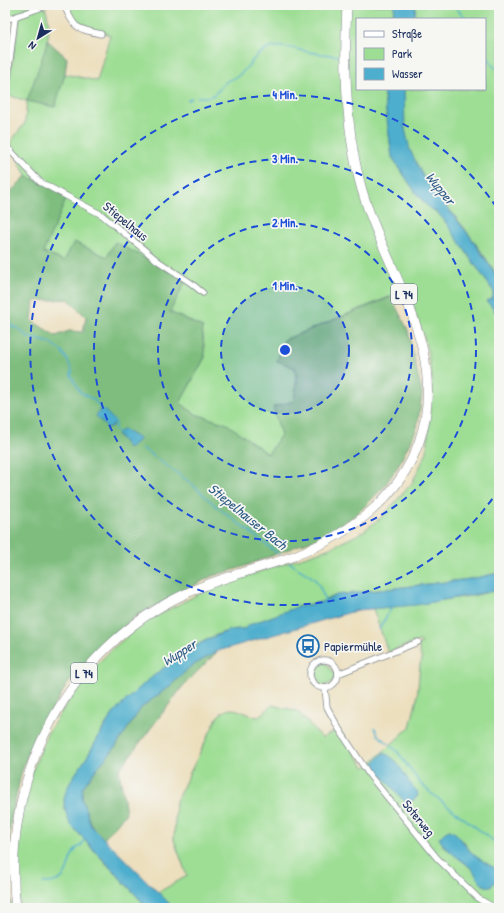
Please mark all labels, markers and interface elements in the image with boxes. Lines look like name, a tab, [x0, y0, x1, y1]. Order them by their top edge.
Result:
north arrow	[18, 18, 58, 58]
legend	[356, 18, 486, 90]
text: Straße	[392, 25, 422, 42]
text: N	[25, 39, 39, 53]
text: Park	[392, 45, 412, 62]
text: Wasser	[392, 65, 423, 82]
text: 4 Min.	[272, 86, 298, 103]
text: 3 Min.	[272, 150, 298, 167]
water label: Wupper	[421, 168, 461, 210]
street label: Stiepelhaus	[100, 197, 152, 245]
text: 2 Min.	[272, 214, 299, 231]
text: 1 Min.	[273, 277, 298, 294]
road number: L 74	[391, 284, 417, 304]
centre of rings	[278, 343, 292, 357]
water label: Stiepelhauser Bach	[204, 479, 292, 555]
water label: Wupper	[158, 633, 202, 671]
bus stop icon: Papiermühle	[295, 633, 321, 659]
place label: Papiermühle	[324, 637, 382, 655]
road number: L 74	[71, 663, 97, 683]
street label: Soterweg	[399, 796, 440, 840]

